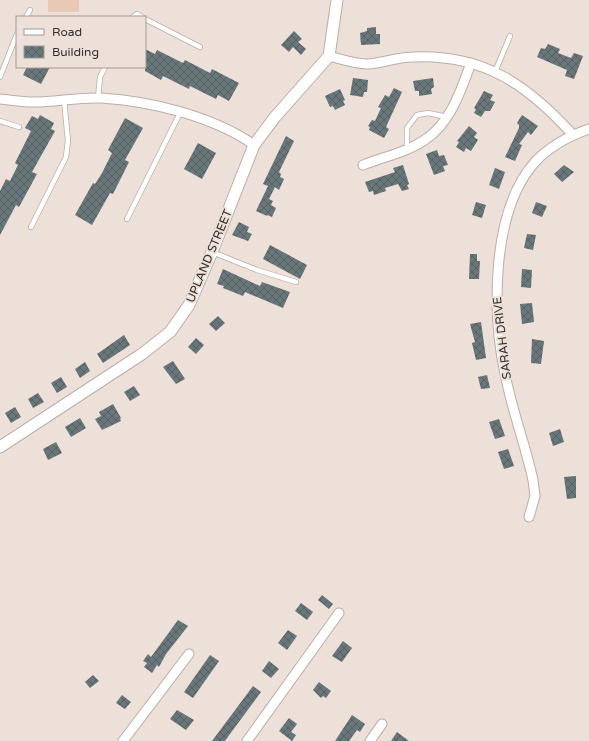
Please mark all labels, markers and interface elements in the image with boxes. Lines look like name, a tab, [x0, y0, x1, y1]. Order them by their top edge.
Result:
legend	[16, 16, 146, 68]
text: Road	[52, 25, 82, 39]
text: Building	[52, 45, 99, 59]
street label: UPLAND STREET	[183, 207, 235, 305]
street label: SARAH DRIVE	[490, 296, 514, 380]

